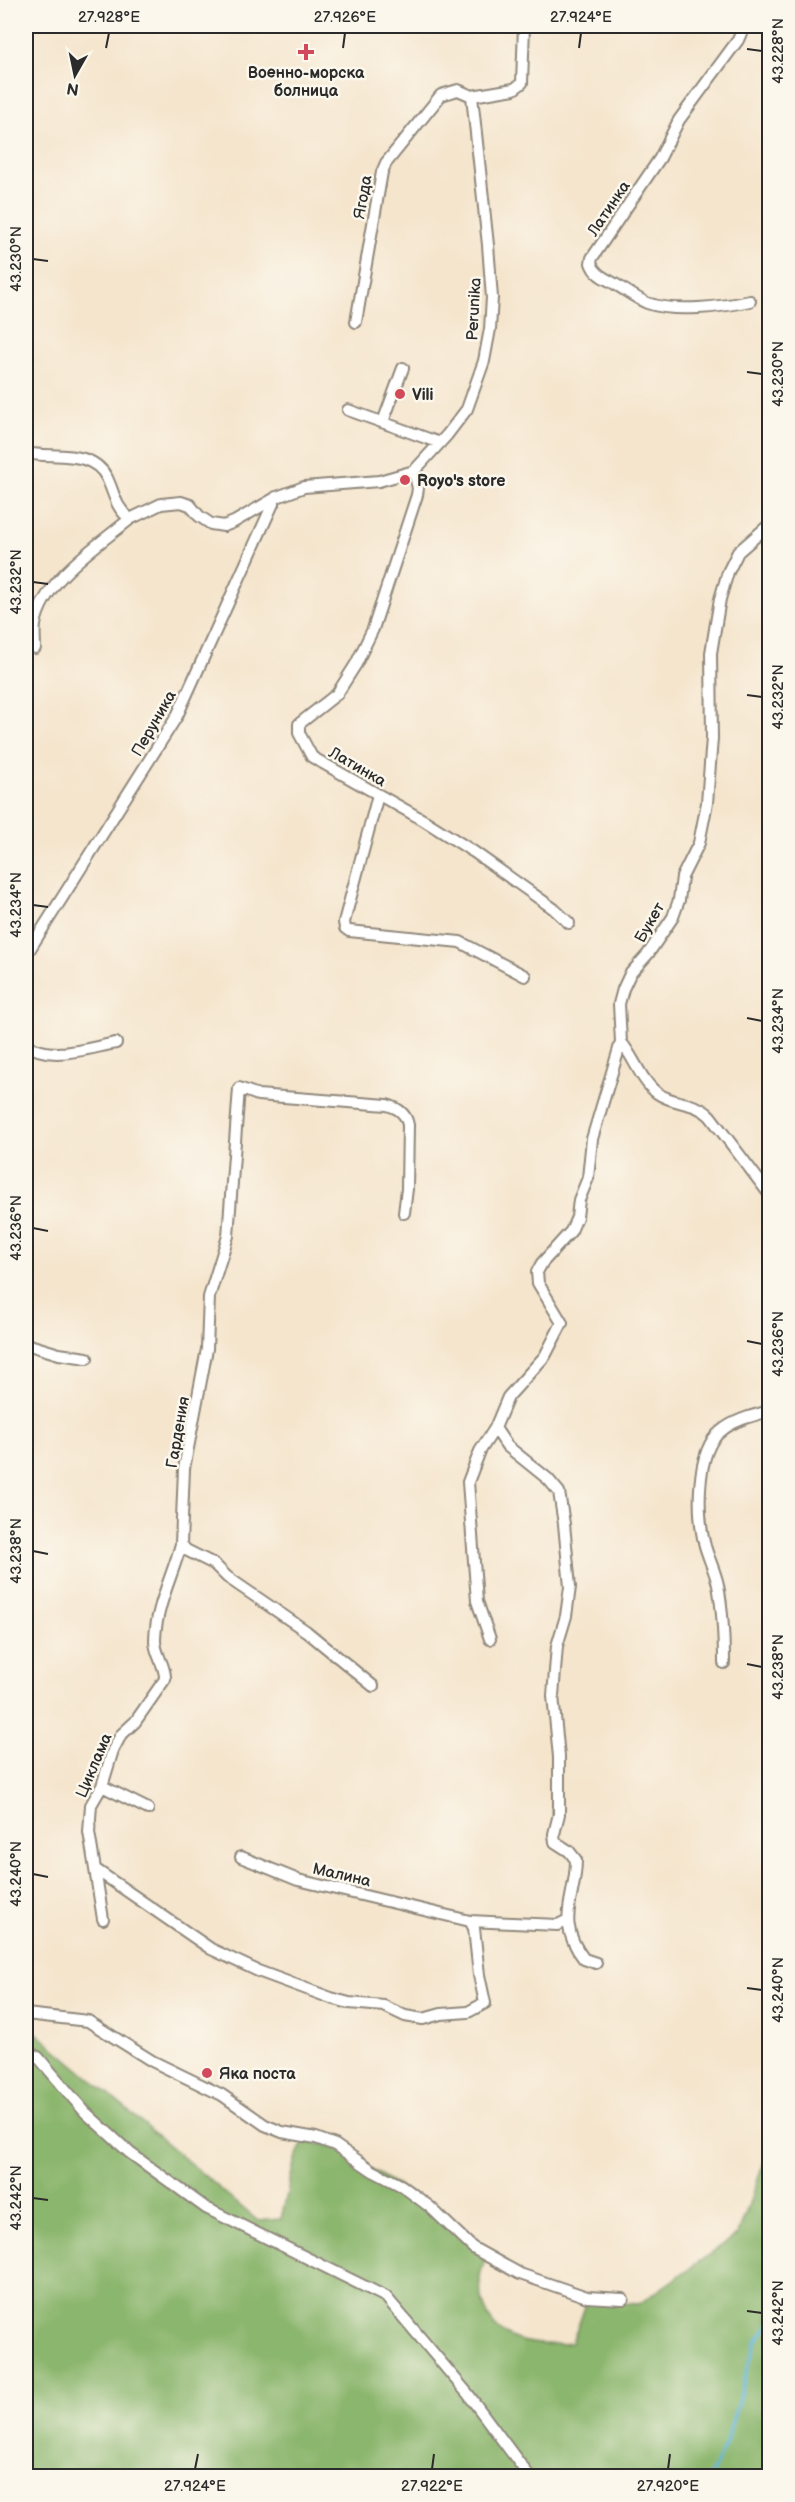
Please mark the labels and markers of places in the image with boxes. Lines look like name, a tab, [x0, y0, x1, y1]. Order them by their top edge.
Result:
marker: Военно-морска болница	[297, 43, 315, 61]
place label: Военно-морска болница	[248, 64, 365, 101]
place label: Vili	[412, 386, 434, 405]
marker: Vili	[393, 387, 407, 401]
place label: Royo's store	[417, 472, 505, 491]
marker: Royo's store	[398, 473, 412, 487]
place label: Яка поста	[219, 2065, 296, 2084]
marker: Яка поста	[200, 2066, 214, 2080]

